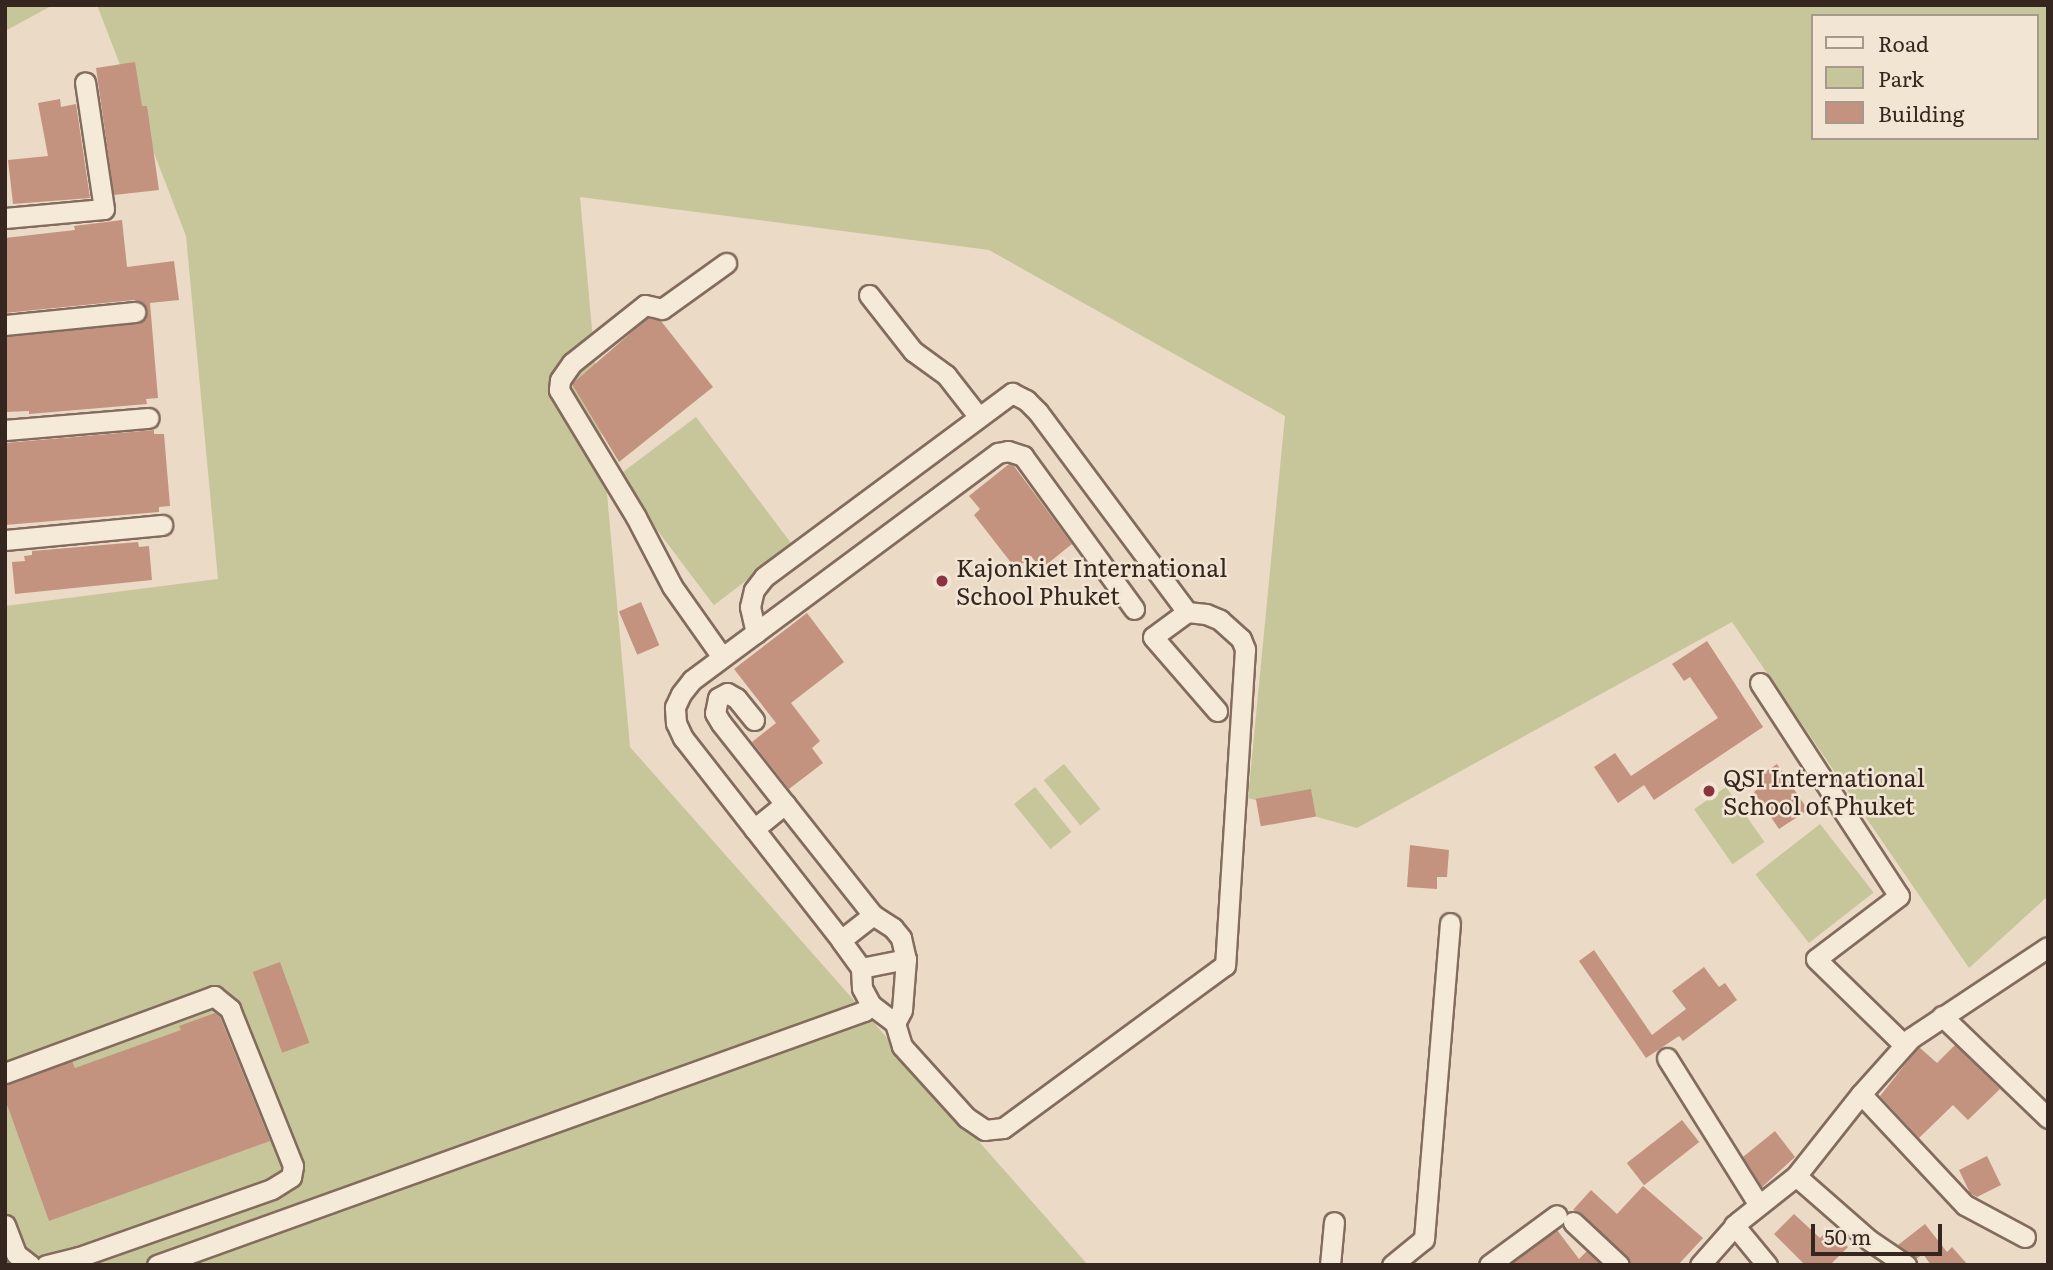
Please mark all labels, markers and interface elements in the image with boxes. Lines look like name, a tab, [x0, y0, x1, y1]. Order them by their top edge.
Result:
legend	[1812, 14, 2039, 140]
text: Road	[1878, 27, 1929, 58]
text: Park	[1878, 62, 1924, 93]
text: Building	[1878, 97, 1964, 128]
place label: Kajonkiet International School Phuket	[956, 553, 1227, 609]
marker: Kajonkiet International School Phuket	[934, 573, 950, 589]
place label: QSI International School of Phuket	[1723, 763, 1925, 819]
marker: QSI International School of Phuket	[1701, 783, 1717, 799]
scale bar	[1815, 1210, 1946, 1254]
text: 50 m	[1824, 1220, 1871, 1251]

